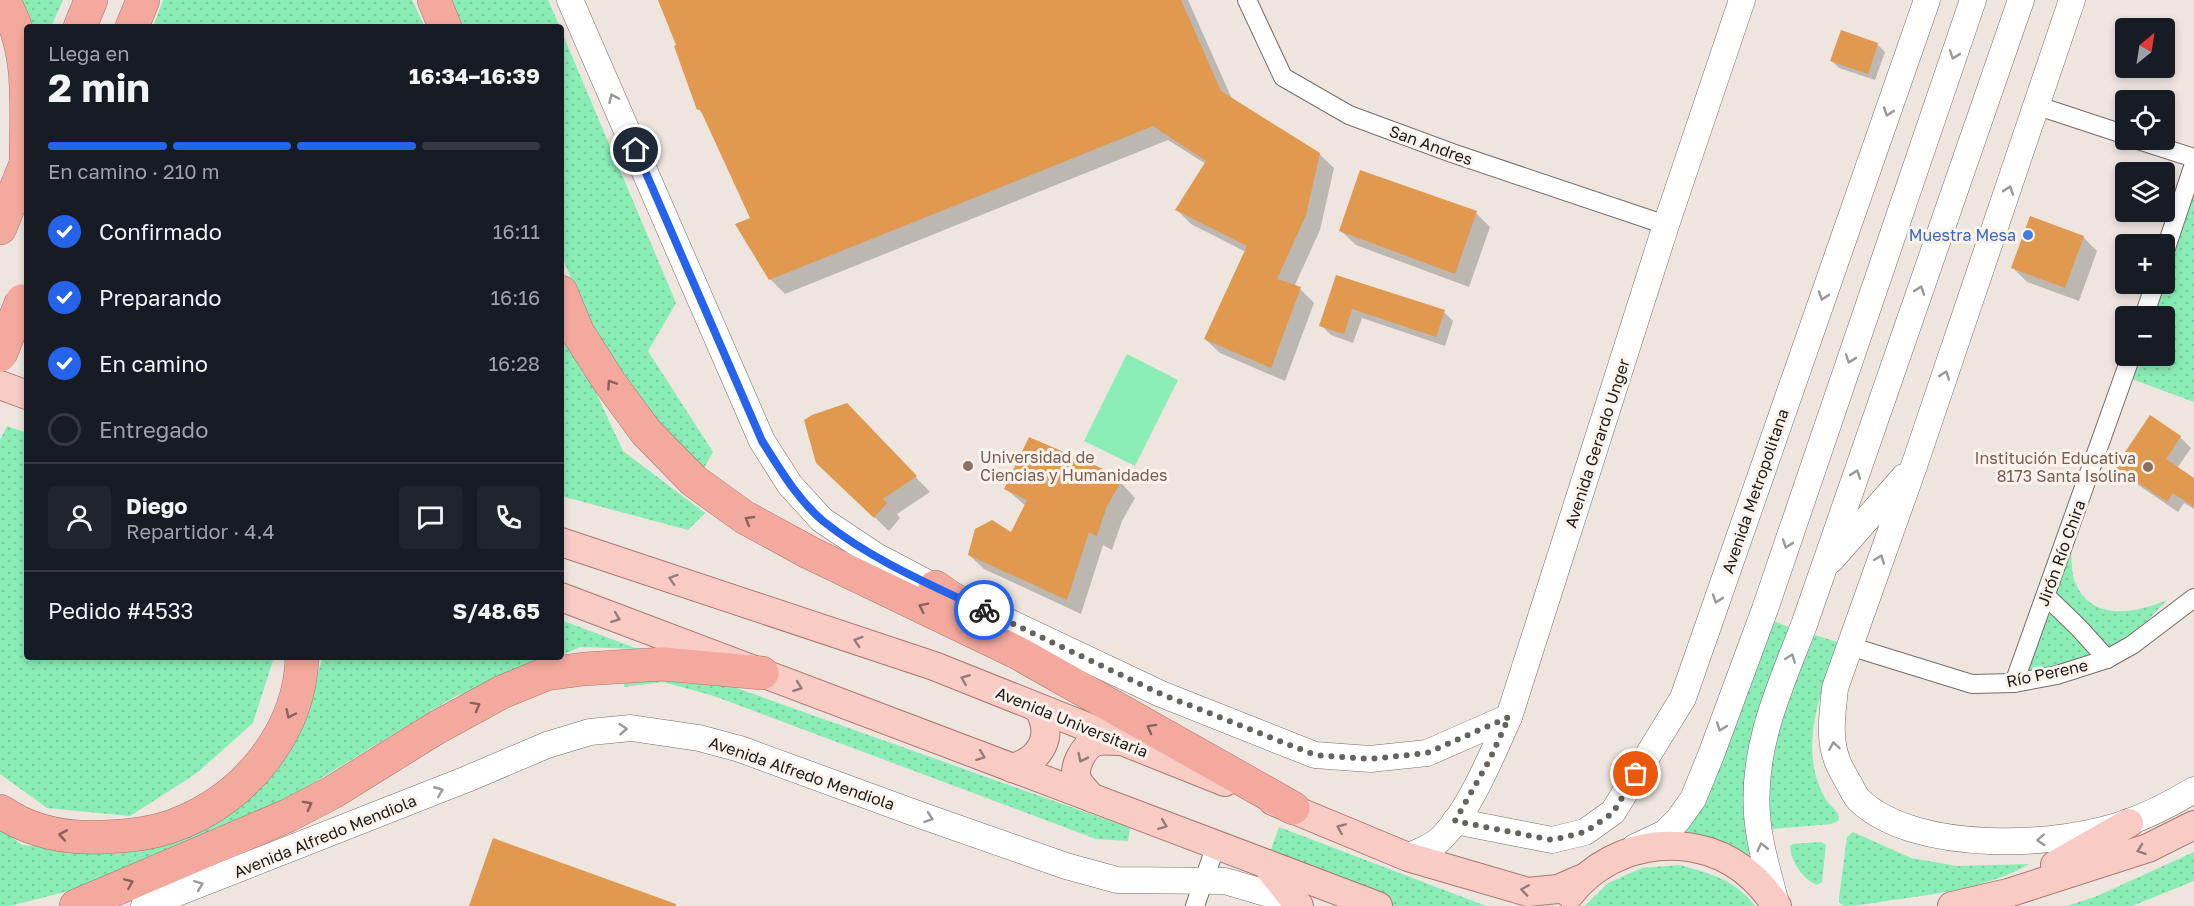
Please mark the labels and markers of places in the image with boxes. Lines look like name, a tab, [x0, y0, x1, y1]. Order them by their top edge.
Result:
pin	[610, 124, 661, 175]
place label: Muestra Mesa	[1909, 225, 2016, 245]
marker: Muestra Mesa	[2021, 228, 2035, 242]
place label: Universidad de Ciencias y Humanidades	[980, 447, 1167, 485]
place label: Institución Educativa 8173 Santa Isolina	[1975, 448, 2136, 486]
marker: Universidad de Ciencias y Humanidades	[961, 459, 975, 473]
marker: Institución Educativa 8173 Santa Isolina	[2141, 460, 2155, 474]
pin	[1610, 748, 1661, 799]

